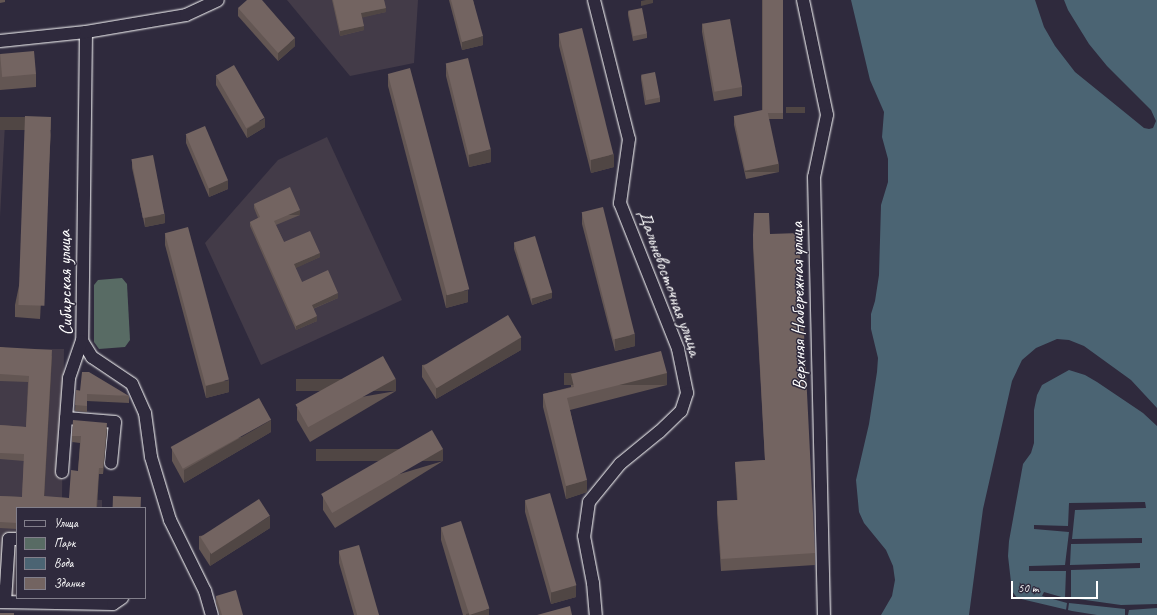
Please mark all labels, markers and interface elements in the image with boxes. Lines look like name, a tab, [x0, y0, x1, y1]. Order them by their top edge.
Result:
street label: Дальневосточная улица	[632, 207, 706, 359]
street label: Верхняя Набережная улица	[786, 221, 812, 391]
street label: Сибирская улица	[54, 229, 78, 337]
legend	[16, 507, 146, 599]
text: Улица	[54, 515, 78, 531]
text: Парк	[54, 535, 75, 551]
text: Вода	[54, 555, 73, 571]
scale bar	[1013, 573, 1100, 599]
text: Здание	[54, 575, 84, 591]
text: 50 m	[1018, 580, 1038, 596]

